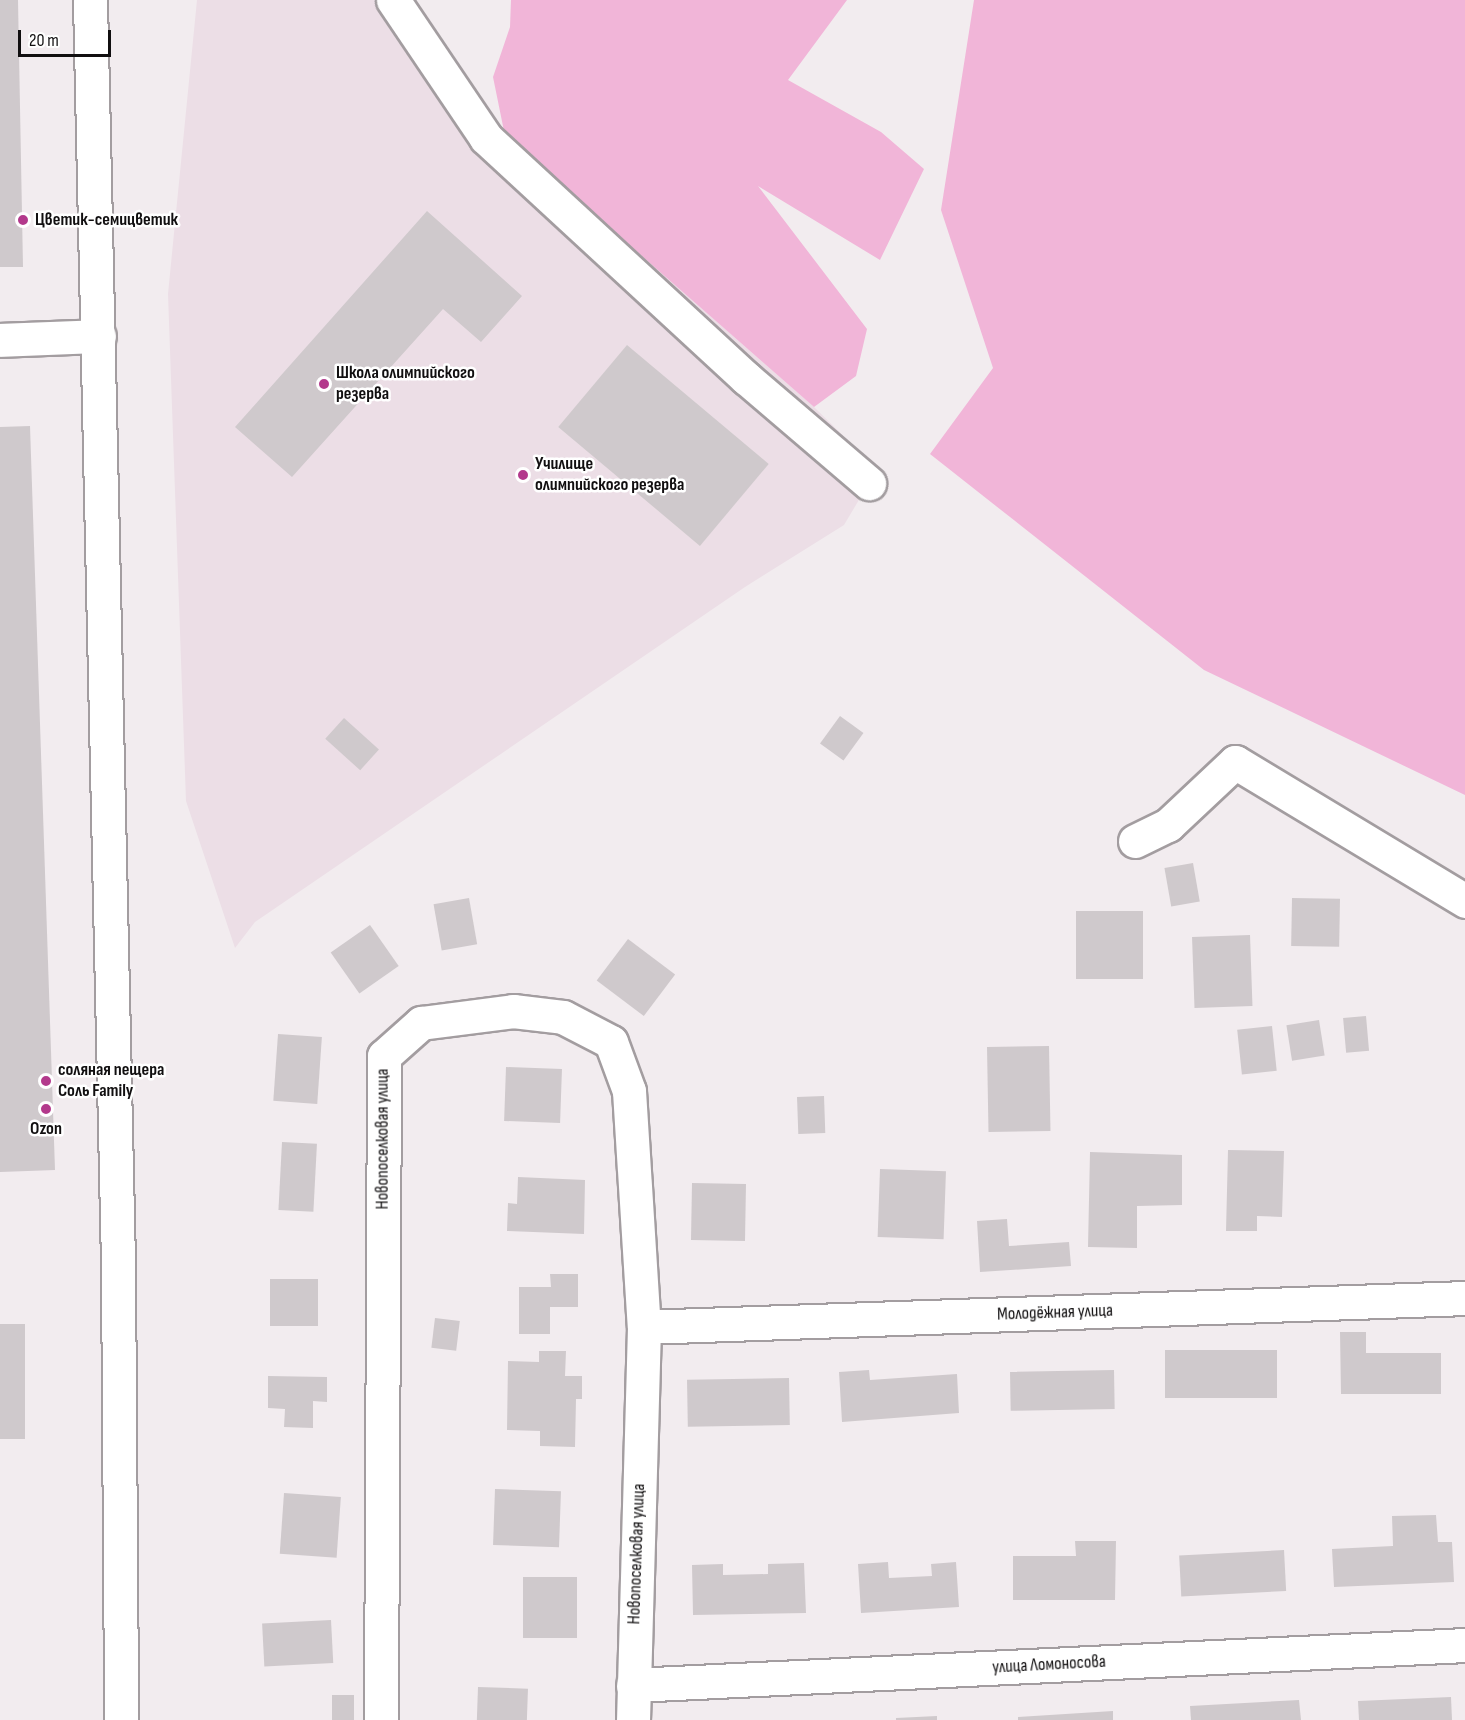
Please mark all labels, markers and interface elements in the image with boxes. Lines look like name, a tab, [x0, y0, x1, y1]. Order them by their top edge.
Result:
scale bar	[21, 18, 114, 56]
text: 20 m	[29, 30, 59, 51]
place label: Цветик-семицветик	[35, 209, 178, 231]
marker: Цветик-семицветик	[16, 213, 30, 227]
place label: Школа олимпийского резерва	[336, 363, 475, 406]
marker: Школа олимпийского резерва	[317, 377, 331, 391]
place label: Училище олимпийского резерва	[535, 454, 684, 496]
marker: Училище олимпийского резерва	[516, 468, 530, 482]
place label: соляная пещера Соль Family	[58, 1060, 164, 1102]
street label: Новопоселковая улица	[372, 1069, 394, 1209]
marker: соляная пещера Соль Family	[39, 1074, 53, 1088]
marker: Ozon	[39, 1102, 53, 1116]
place label: Ozon	[30, 1118, 62, 1140]
street label: Молодёжная улица	[997, 1300, 1113, 1326]
street label: Новопоселковая улица	[624, 1483, 650, 1625]
street label: улица Ломоносова	[992, 1651, 1106, 1679]

